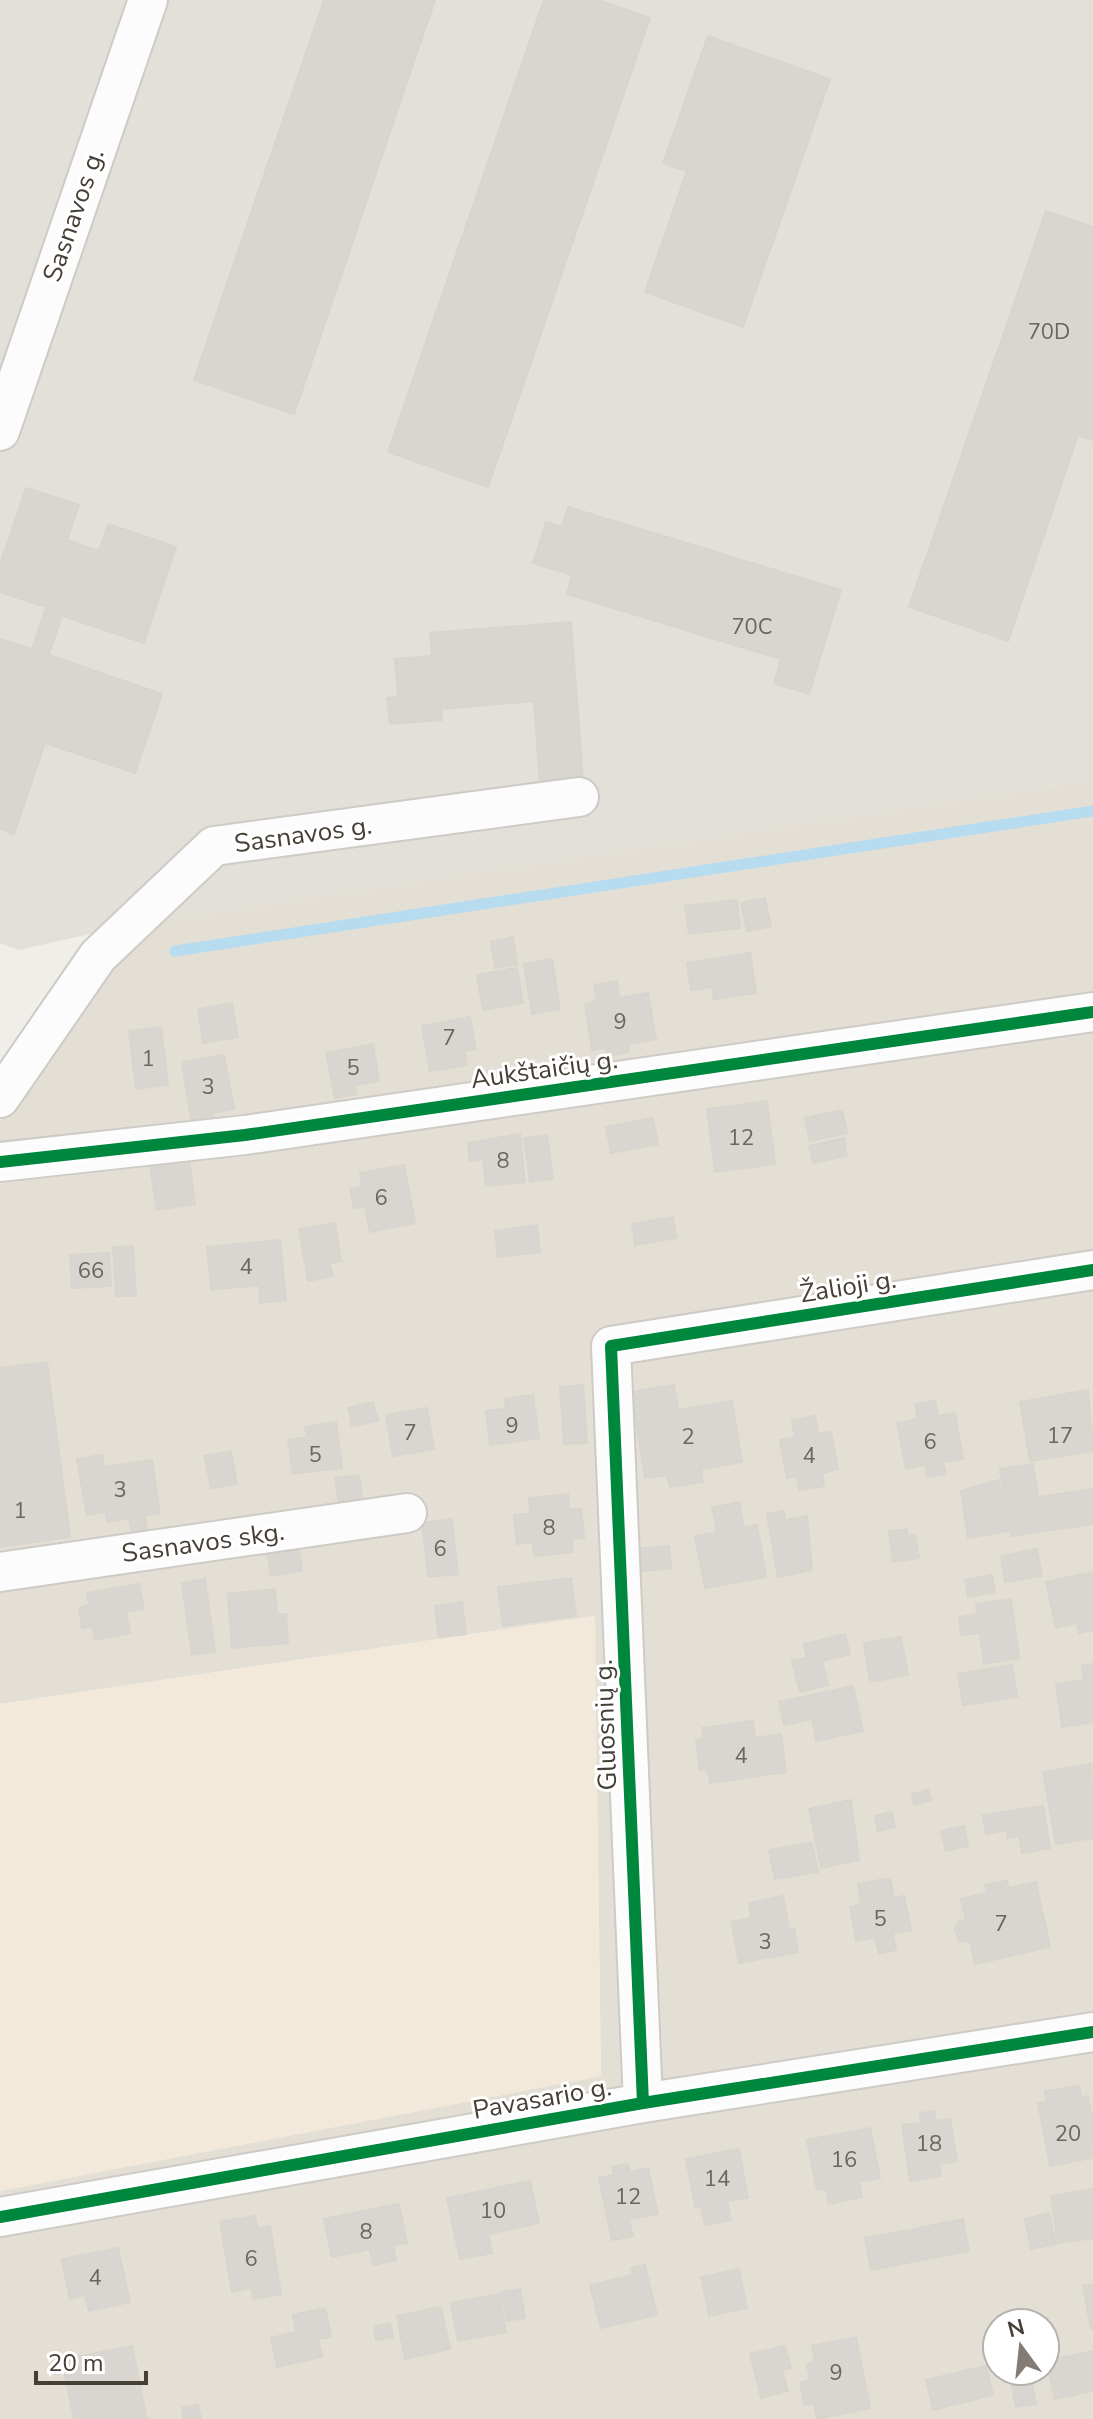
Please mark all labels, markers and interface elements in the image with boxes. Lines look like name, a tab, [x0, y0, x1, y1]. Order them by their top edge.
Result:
street label: Sasnavos g.	[34, 144, 113, 286]
house number: 70D	[1028, 317, 1070, 347]
house number: 70C	[731, 612, 773, 642]
street label: Sasnavos g.	[232, 808, 374, 861]
house number: 9	[613, 1007, 627, 1037]
house number: 7	[442, 1023, 456, 1053]
street label: Aukštaičių g.	[468, 1042, 620, 1097]
house number: 1	[141, 1044, 155, 1074]
house number: 5	[346, 1053, 360, 1083]
house number: 3	[201, 1072, 215, 1102]
house number: 12	[728, 1123, 754, 1153]
house number: 8	[496, 1146, 510, 1176]
house number: 6	[374, 1183, 388, 1213]
house number: 4	[239, 1252, 253, 1282]
house number: 66	[78, 1256, 104, 1286]
street label: Žalioji g.	[797, 1262, 899, 1311]
house number: 9	[505, 1411, 519, 1441]
house number: 7	[403, 1418, 417, 1448]
house number: 17	[1047, 1421, 1073, 1451]
house number: 2	[681, 1422, 695, 1452]
house number: 6	[923, 1427, 937, 1457]
house number: 5	[308, 1440, 322, 1470]
house number: 4	[802, 1441, 816, 1471]
house number: 3	[113, 1475, 127, 1505]
house number: 1	[13, 1496, 27, 1526]
house number: 8	[542, 1513, 556, 1543]
street label: Sasnavos skg.	[119, 1514, 287, 1571]
house number: 6	[433, 1534, 447, 1564]
street label: Gluosnių g.	[586, 1659, 625, 1791]
house number: 4	[734, 1741, 748, 1771]
house number: 5	[873, 1904, 887, 1934]
house number: 7	[994, 1909, 1008, 1939]
house number: 3	[758, 1927, 772, 1957]
street label: Pavasario g.	[470, 2069, 614, 2128]
house number: 20	[1055, 2119, 1081, 2149]
house number: 18	[916, 2129, 942, 2159]
house number: 16	[831, 2145, 857, 2175]
house number: 14	[704, 2164, 730, 2194]
house number: 12	[615, 2182, 641, 2212]
house number: 10	[480, 2196, 506, 2226]
house number: 8	[359, 2217, 373, 2247]
house number: 6	[244, 2244, 258, 2274]
house number: 4	[88, 2263, 102, 2293]
north arrow	[981, 2307, 1061, 2387]
text: N	[1004, 2312, 1028, 2345]
scale bar	[36, 2335, 146, 2385]
text: 20 m	[48, 2347, 104, 2379]
house number: 9	[829, 2358, 843, 2388]

